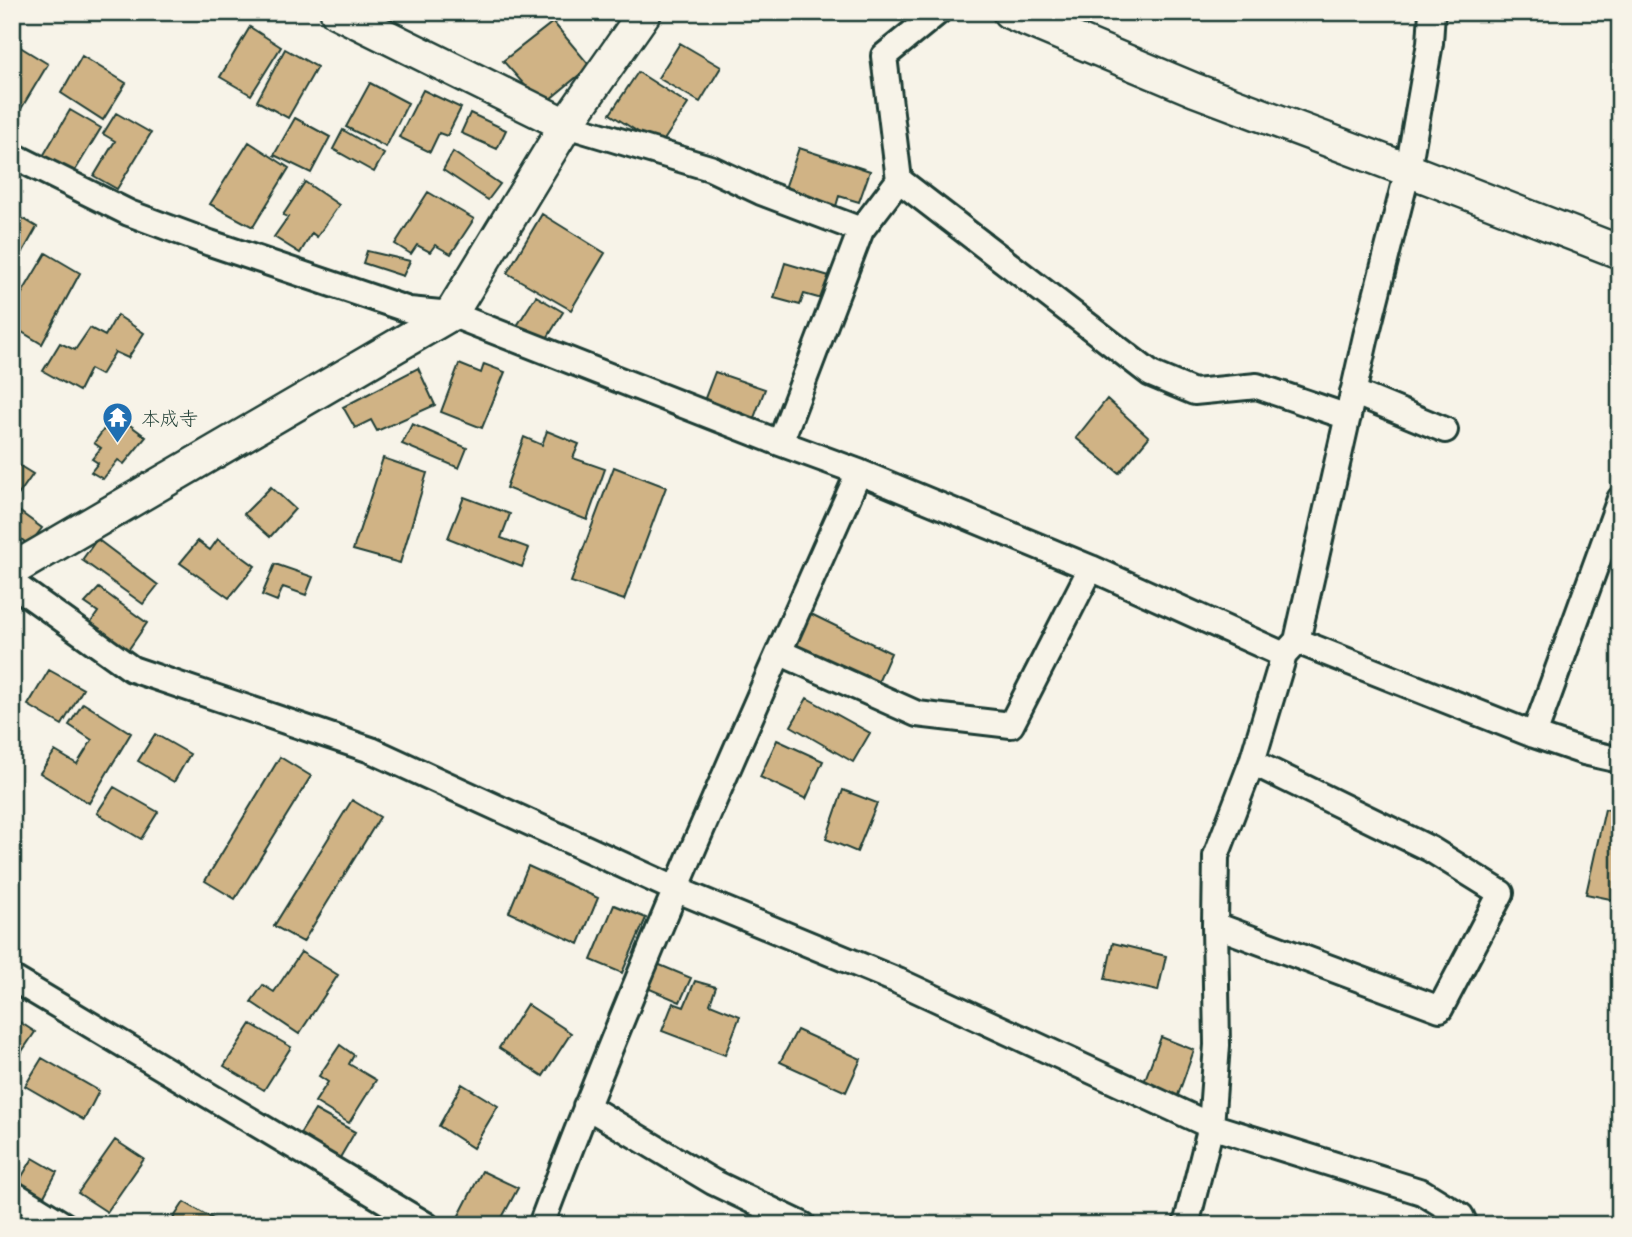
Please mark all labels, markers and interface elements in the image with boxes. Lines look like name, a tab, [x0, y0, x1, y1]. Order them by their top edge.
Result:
temple icon: 本成寺	[101, 401, 135, 445]
place label: 本成寺	[141, 402, 198, 435]

